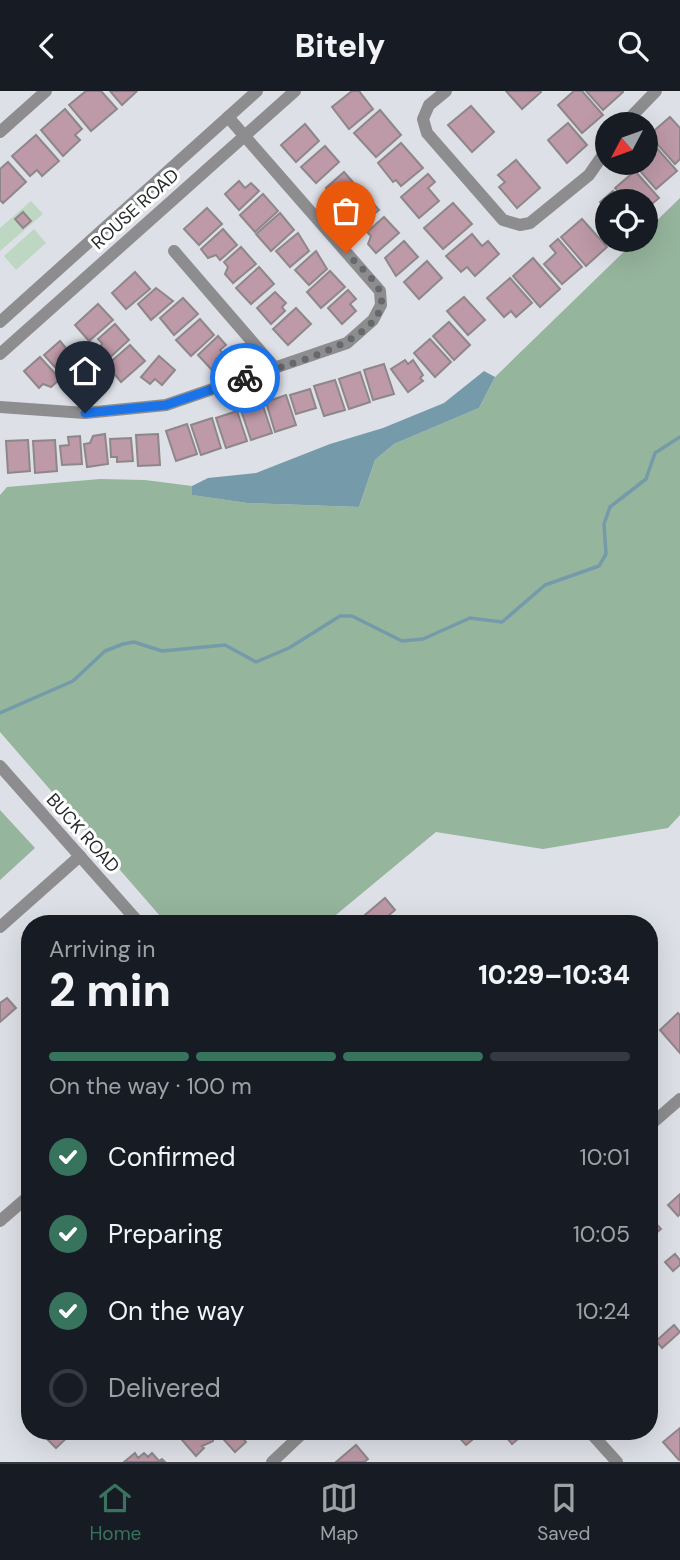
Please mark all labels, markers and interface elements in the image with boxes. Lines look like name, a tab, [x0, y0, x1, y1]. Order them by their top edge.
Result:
text: Bitely	[295, 25, 385, 67]
icon: back	[28, 27, 66, 65]
icon: search	[614, 27, 652, 65]
north arrow	[595, 112, 658, 175]
map controls	[595, 112, 658, 252]
street label: ROUSE ROAD	[86, 163, 184, 255]
pin	[316, 181, 376, 253]
button: locate	[595, 189, 658, 252]
icon: bag	[327, 192, 365, 230]
pin	[55, 341, 115, 413]
courier	[210, 343, 280, 413]
icon: home	[66, 352, 104, 390]
icon: bike	[226, 359, 264, 397]
street label: BUCK ROAD	[41, 788, 125, 878]
text: Arriving in	[49, 934, 155, 964]
text: 10:29–10:34	[478, 958, 630, 992]
text: 2 min	[49, 960, 171, 1020]
text: On the way · 100 m	[49, 1071, 252, 1101]
icon: check	[49, 1138, 87, 1176]
text: Confirmed	[108, 1140, 235, 1174]
text: 10:01	[580, 1142, 630, 1172]
icon: check	[49, 1215, 87, 1253]
text: Preparing	[108, 1217, 223, 1251]
text: 10:05	[573, 1219, 630, 1249]
icon: check	[49, 1292, 87, 1330]
text: On the way	[108, 1294, 244, 1328]
text: 10:24	[576, 1296, 630, 1326]
text: Delivered	[108, 1371, 221, 1405]
tab: Home	[89, 1479, 141, 1546]
tab: Map	[320, 1479, 358, 1546]
tab: Saved	[537, 1479, 591, 1546]

